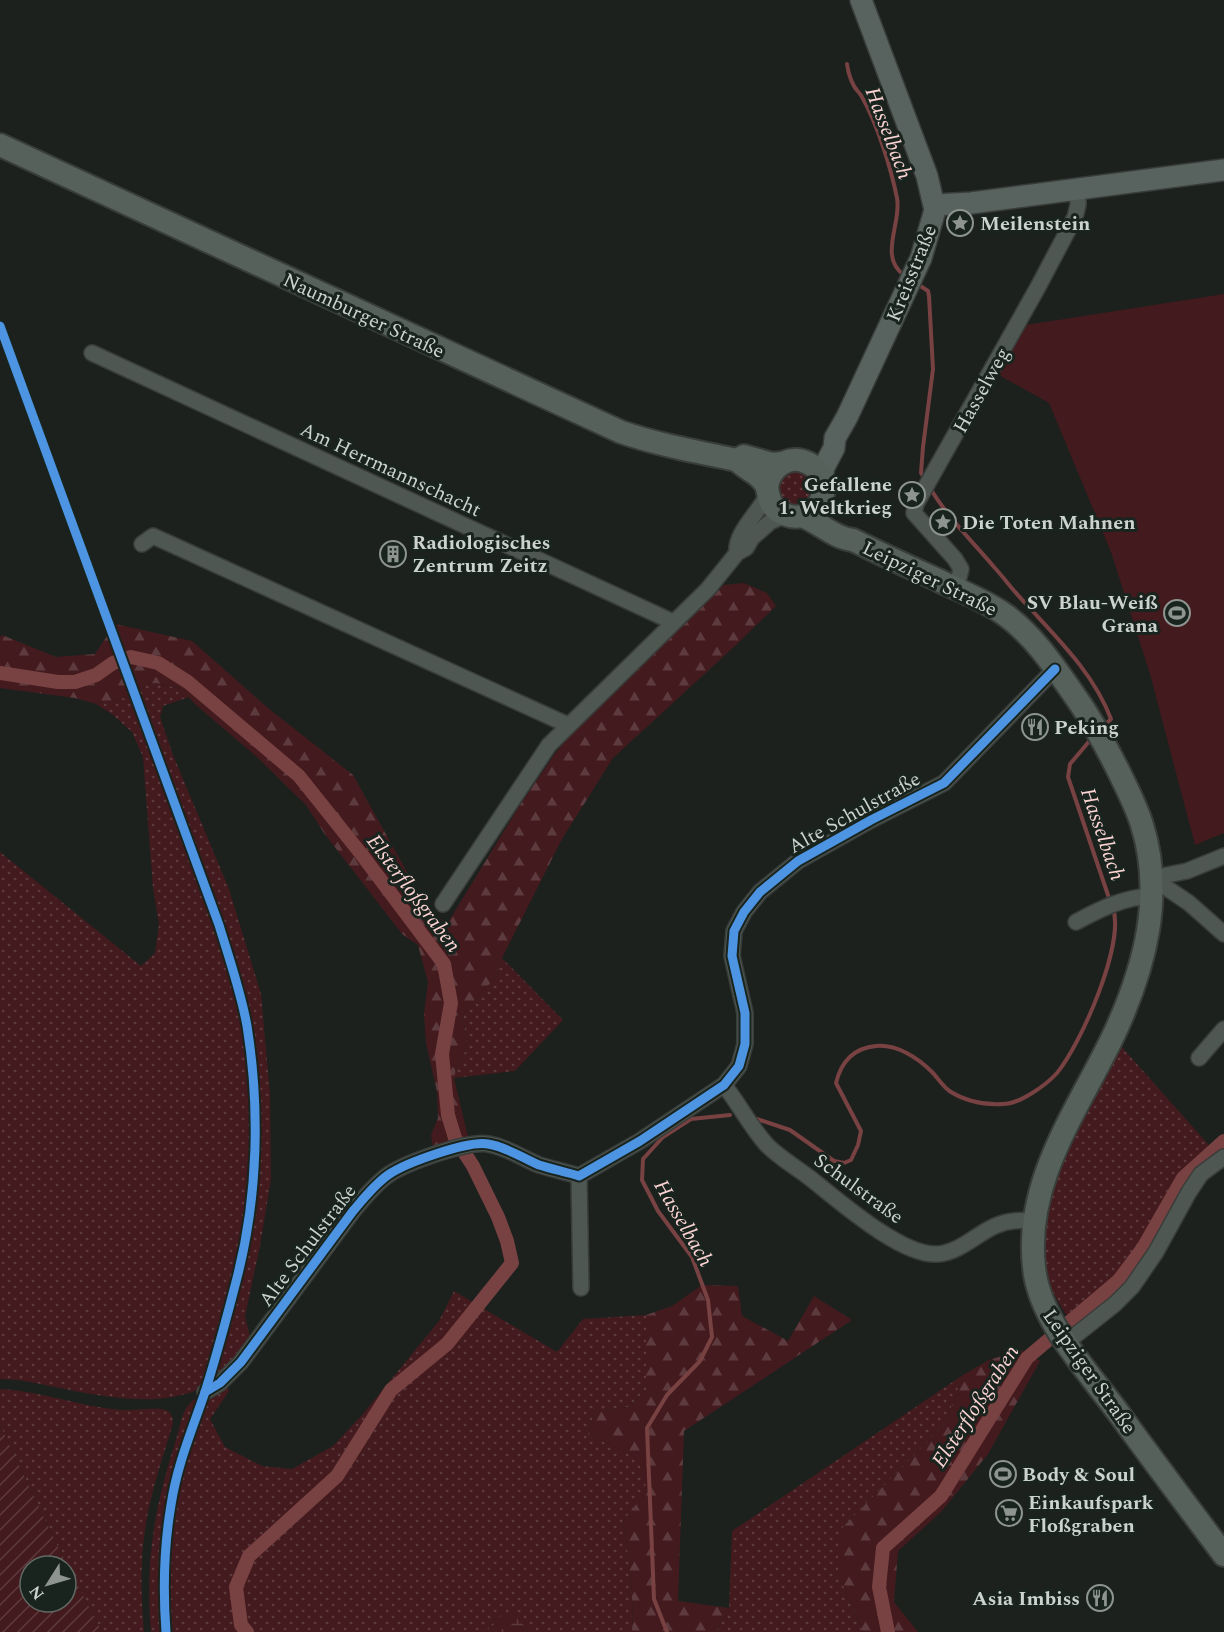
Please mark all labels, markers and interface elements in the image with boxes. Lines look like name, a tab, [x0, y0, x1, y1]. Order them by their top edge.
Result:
water label: Hasselbach	[856, 83, 920, 184]
place icon: Meilenstein	[945, 208, 975, 238]
place label: Meilenstein	[980, 209, 1090, 239]
street label: Kreisstraße	[879, 220, 945, 326]
street label: Naumburger Straße	[278, 265, 449, 367]
street label: Hasselweg	[946, 342, 1018, 439]
street label: Am Herrmannschacht	[295, 415, 486, 525]
place label: Gefallene 1. Weltkrieg	[778, 470, 892, 523]
place icon: Gefallene 1. Weltkrieg	[897, 480, 927, 510]
place icon: Die Toten Mahnen	[928, 507, 958, 537]
place label: Die Toten Mahnen	[962, 508, 1136, 538]
place label: Radiologisches Zentrum Zeitz	[412, 528, 550, 581]
street label: Leipziger Straße	[857, 533, 1002, 625]
building icon: Radiologisches Zentrum Zeitz	[378, 539, 408, 569]
place label: SV Blau-Weiß Grana	[1027, 588, 1159, 641]
sports icon: SV Blau-Weiß Grana	[1162, 598, 1192, 628]
restaurant icon: Peking	[1020, 712, 1050, 742]
place label: Peking	[1054, 713, 1119, 743]
street label: Alte Schulstraße	[783, 764, 926, 862]
water label: Hasselbach	[1071, 784, 1133, 885]
water label: Elsterfloßgraben	[358, 828, 468, 960]
street label: Schulstraße	[807, 1146, 910, 1232]
water label: Hasselbach	[645, 1174, 721, 1273]
street label: Alte Schulstraße	[252, 1178, 364, 1313]
street label: Leipziger Straße	[1035, 1303, 1144, 1440]
water label: Elsterfloßgraben	[924, 1339, 1028, 1474]
sports icon: Body & Soul	[988, 1459, 1018, 1489]
place label: Body & Soul	[1022, 1460, 1135, 1490]
place label: Einkaufspark Floßgraben	[1028, 1488, 1154, 1541]
supermarket icon: Einkaufspark Floßgraben	[994, 1498, 1024, 1528]
north arrow	[18, 1554, 78, 1614]
text: N	[23, 1580, 50, 1605]
restaurant icon: Asia Imbiss	[1085, 1583, 1115, 1613]
place label: Asia Imbiss	[972, 1584, 1080, 1614]

